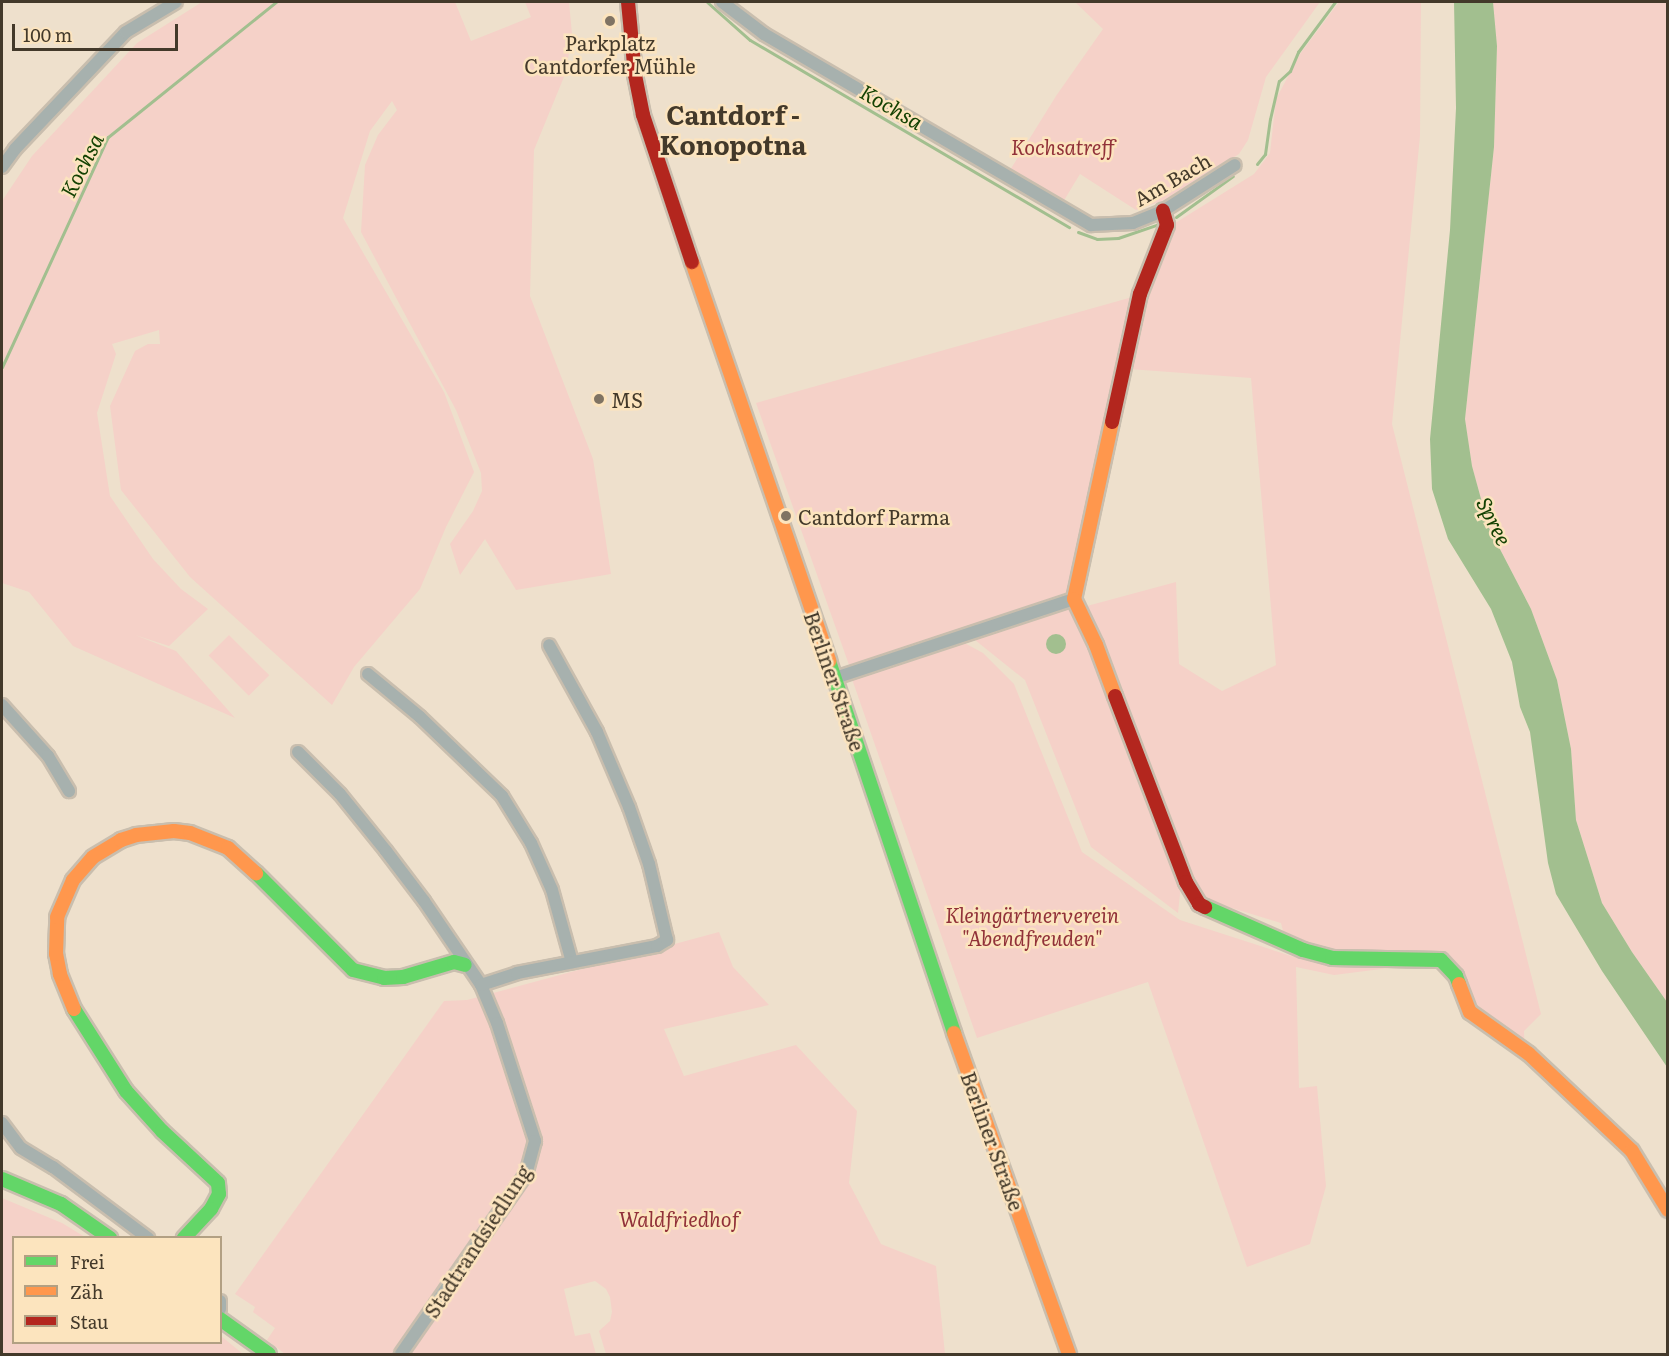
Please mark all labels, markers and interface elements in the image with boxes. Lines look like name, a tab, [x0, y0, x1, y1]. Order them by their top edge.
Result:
scale bar	[15, 12, 182, 50]
marker: Parkplatz Cantdorfer Mühle	[603, 14, 617, 28]
text: 100 m	[23, 21, 72, 48]
place label: Parkplatz Cantdorfer Mühle	[524, 30, 696, 77]
water label: Kochsa	[856, 78, 928, 134]
district label: Cantdorf - Konopotna	[659, 98, 807, 160]
water label: Kochsa	[54, 129, 108, 201]
park label: Kochsatreff	[1011, 134, 1115, 158]
street label: Am Bach	[1129, 147, 1215, 211]
place label: MS	[611, 387, 643, 411]
marker: MS	[592, 392, 606, 406]
water label: Spree	[1472, 493, 1518, 549]
place label: Cantdorf Parma	[798, 504, 950, 528]
marker: Cantdorf Parma	[779, 509, 793, 523]
street label: Berliner Straße	[800, 608, 870, 754]
park label: Kleingärtnerverein "Abendfreuden"	[945, 902, 1119, 949]
street label: Berliner Straße	[957, 1068, 1029, 1214]
street label: Stadtrandsiedlung	[419, 1160, 535, 1322]
park label: Waldfriedhof	[619, 1206, 739, 1230]
legend	[12, 1236, 222, 1344]
text: Frei	[70, 1248, 104, 1275]
text: Zäh	[70, 1278, 103, 1305]
text: Stau	[70, 1308, 108, 1335]

